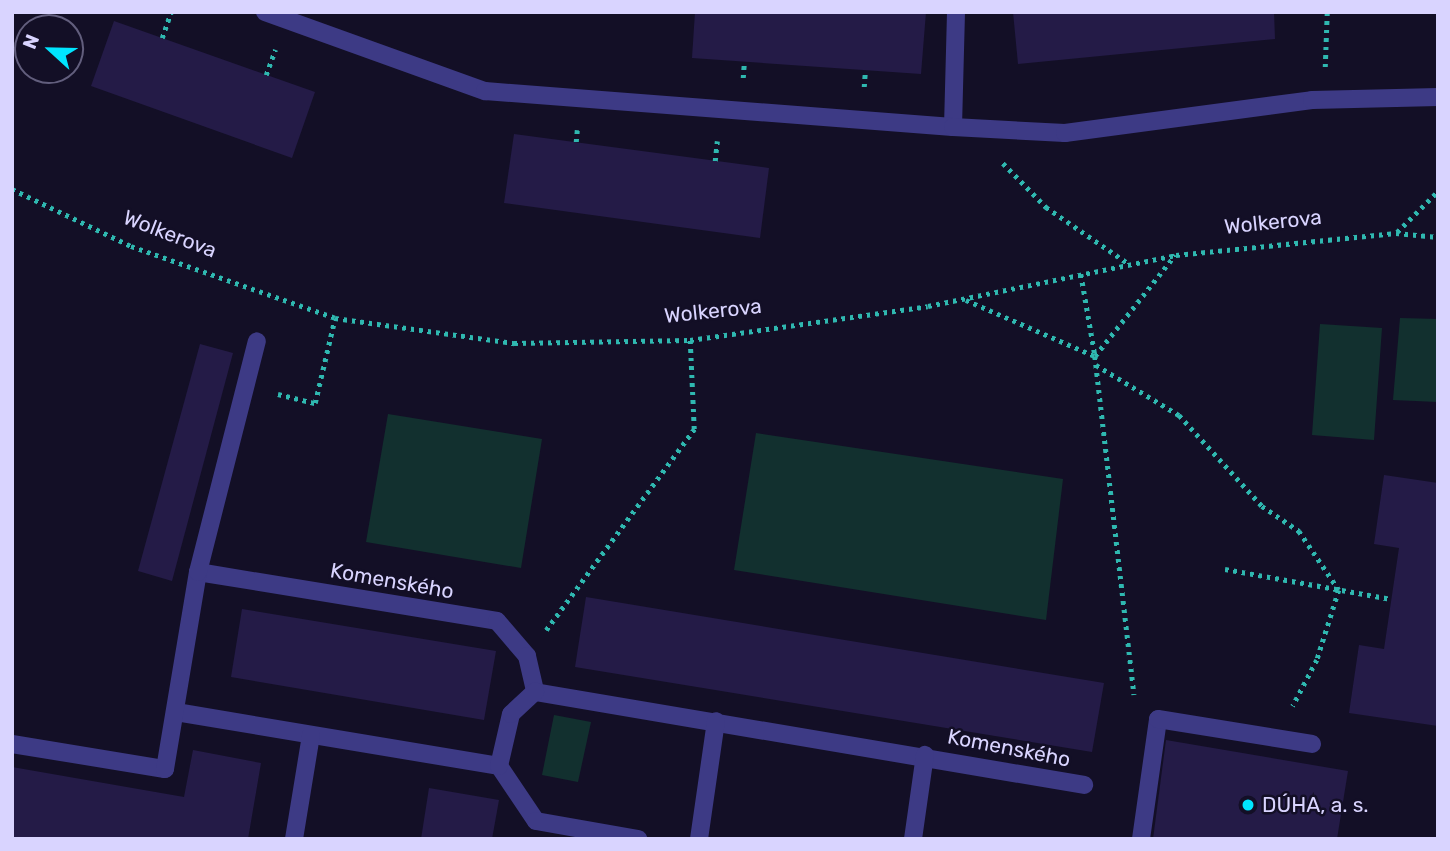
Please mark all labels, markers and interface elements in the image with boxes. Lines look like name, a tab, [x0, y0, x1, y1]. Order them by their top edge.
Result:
north arrow	[14, 14, 84, 84]
text: N	[18, 31, 44, 52]
street label: Wolkerova	[1223, 204, 1323, 240]
street label: Wolkerova	[120, 205, 220, 263]
street label: Wolkerova	[663, 293, 763, 329]
street label: Komenského	[328, 558, 456, 604]
street label: Komenského	[945, 724, 1073, 772]
place label: DÚHA, a. s.	[1262, 792, 1369, 818]
marker: DÚHA, a. s.	[1240, 797, 1256, 813]

